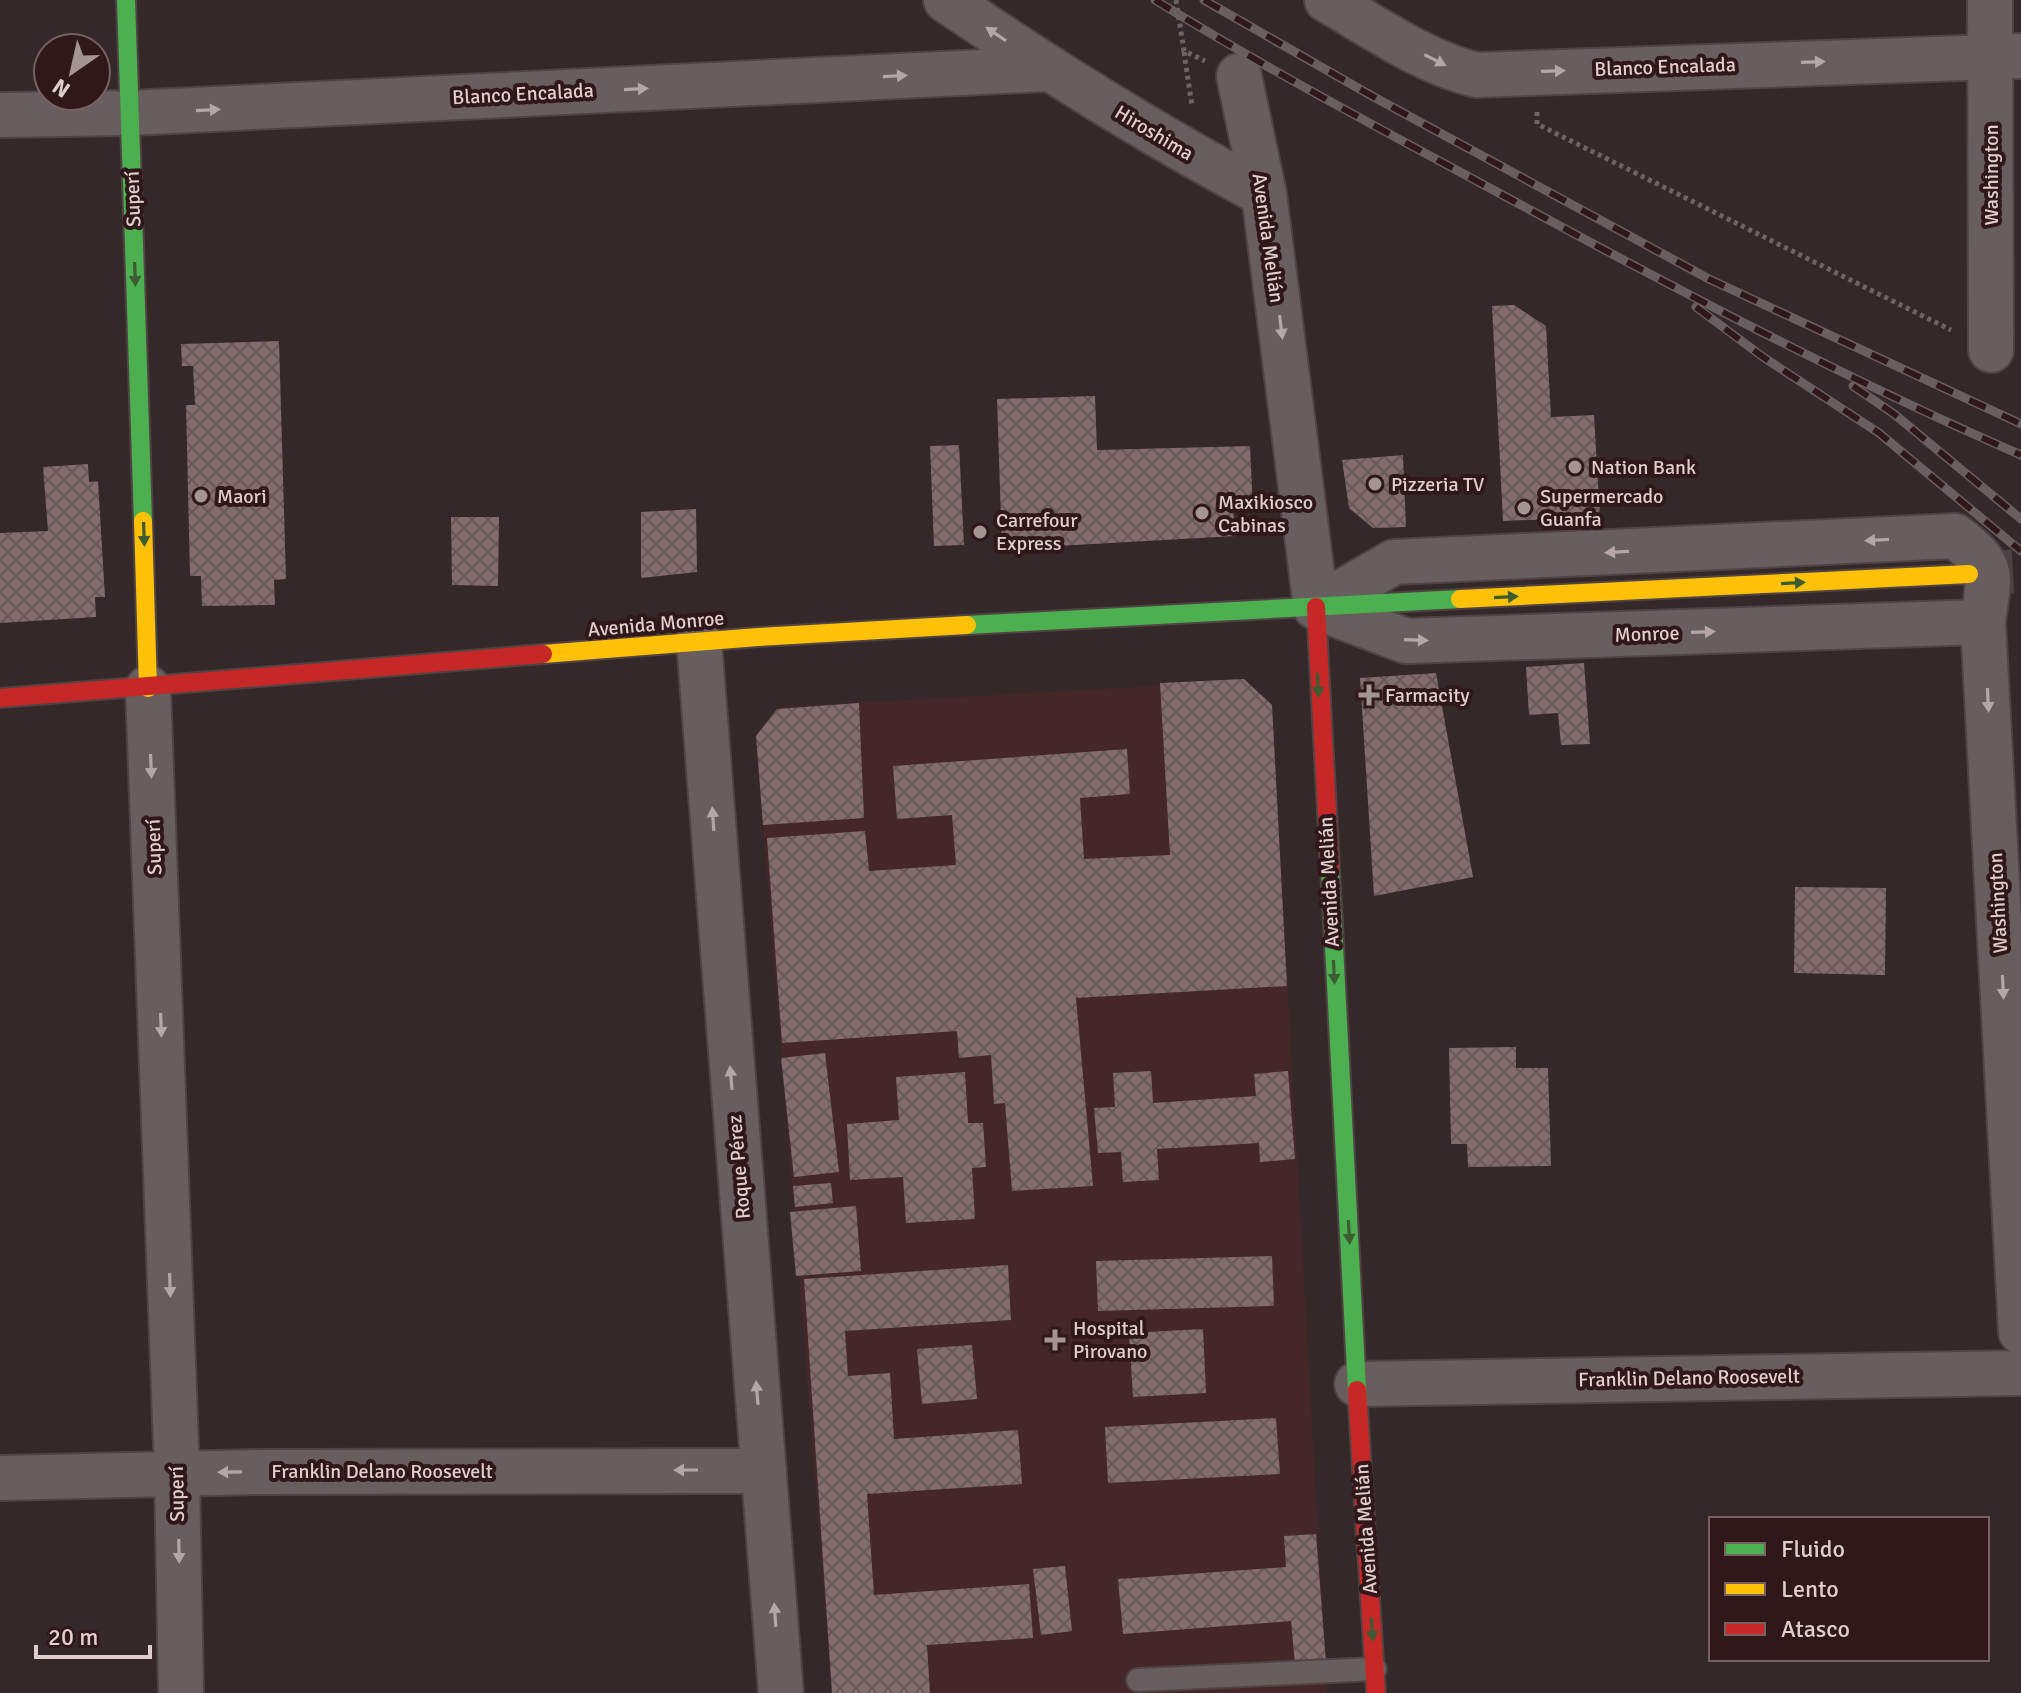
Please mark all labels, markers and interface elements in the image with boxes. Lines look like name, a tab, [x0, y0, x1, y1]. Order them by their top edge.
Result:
one-way arrow	[986, 27, 1007, 42]
north arrow	[32, 32, 112, 112]
street label: Blanco Encalada	[1594, 52, 1736, 82]
one-way arrow	[1424, 53, 1447, 67]
one-way arrow	[1801, 56, 1826, 69]
one-way arrow	[1541, 64, 1566, 77]
one-way arrow	[883, 69, 908, 82]
text: N	[47, 73, 75, 104]
street label: Blanco Encalada	[452, 78, 594, 110]
one-way arrow	[624, 82, 649, 95]
street label: Hiroshima	[1110, 100, 1198, 166]
one-way arrow	[196, 103, 221, 116]
street label: Washington	[1979, 124, 2004, 226]
street label: Superí	[120, 170, 146, 227]
street label: Avenida Melián	[1247, 172, 1289, 304]
one-way arrow	[129, 262, 142, 287]
one-way arrow	[1275, 315, 1288, 340]
place label: Nation Bank	[1591, 455, 1696, 480]
marker: Nation Bank	[1566, 458, 1584, 476]
place label: Pizzeria TV	[1391, 472, 1485, 497]
marker: Pizzeria TV	[1366, 475, 1384, 493]
place label: Maori	[217, 484, 267, 509]
place label: Supermercado Guanfa	[1540, 484, 1663, 532]
marker: Maori	[192, 487, 210, 505]
place label: Maxikiosco Cabinas	[1218, 490, 1313, 538]
marker: Supermercado Guanfa	[1515, 499, 1533, 517]
marker: Maxikiosco Cabinas	[1193, 504, 1211, 522]
place label: Carrefour Express	[996, 508, 1078, 556]
one-way arrow	[137, 522, 150, 547]
marker: Carrefour Express	[971, 523, 989, 541]
one-way arrow	[1864, 534, 1889, 547]
one-way arrow	[1604, 545, 1629, 558]
one-way arrow	[1781, 576, 1806, 589]
one-way arrow	[1494, 590, 1519, 603]
street label: Avenida Monroe	[587, 606, 725, 642]
street label: Monroe	[1614, 620, 1680, 648]
one-way arrow	[1691, 625, 1716, 638]
one-way arrow	[1404, 633, 1429, 646]
one-way arrow	[1312, 673, 1325, 698]
place label: Farmacity	[1385, 683, 1470, 708]
marker: Farmacity	[1360, 686, 1378, 704]
one-way arrow	[1981, 688, 1994, 713]
one-way arrow	[145, 754, 158, 779]
one-way arrow	[706, 806, 719, 831]
street label: Avenida Melián	[1313, 816, 1345, 948]
street label: Superí	[141, 818, 167, 875]
street label: Washington	[1983, 852, 2013, 954]
one-way arrow	[1328, 960, 1341, 985]
one-way arrow	[1997, 975, 2010, 1000]
one-way arrow	[154, 1013, 167, 1038]
one-way arrow	[725, 1065, 738, 1090]
street label: Roque Pérez	[722, 1114, 756, 1220]
one-way arrow	[1342, 1220, 1355, 1245]
one-way arrow	[164, 1273, 177, 1298]
place label: Hospital Pirovano	[1073, 1316, 1147, 1364]
marker: Hospital Pirovano	[1044, 1329, 1066, 1351]
street label: Franklin Delano Roosevelt	[1578, 1364, 1800, 1392]
one-way arrow	[751, 1380, 764, 1405]
street label: Franklin Delano Roosevelt	[271, 1459, 493, 1484]
one-way arrow	[673, 1463, 698, 1476]
street label: Avenida Melián	[1349, 1463, 1383, 1595]
street label: Superí	[164, 1465, 190, 1522]
one-way arrow	[217, 1466, 242, 1479]
legend	[1709, 1517, 1989, 1661]
text: Fluido	[1781, 1534, 1845, 1564]
one-way arrow	[172, 1539, 185, 1564]
text: Lento	[1781, 1574, 1839, 1604]
one-way arrow	[768, 1602, 781, 1627]
scale bar	[36, 1609, 150, 1659]
text: Atasco	[1781, 1614, 1850, 1644]
one-way arrow	[1366, 1617, 1379, 1642]
text: 20 m	[48, 1622, 98, 1652]

